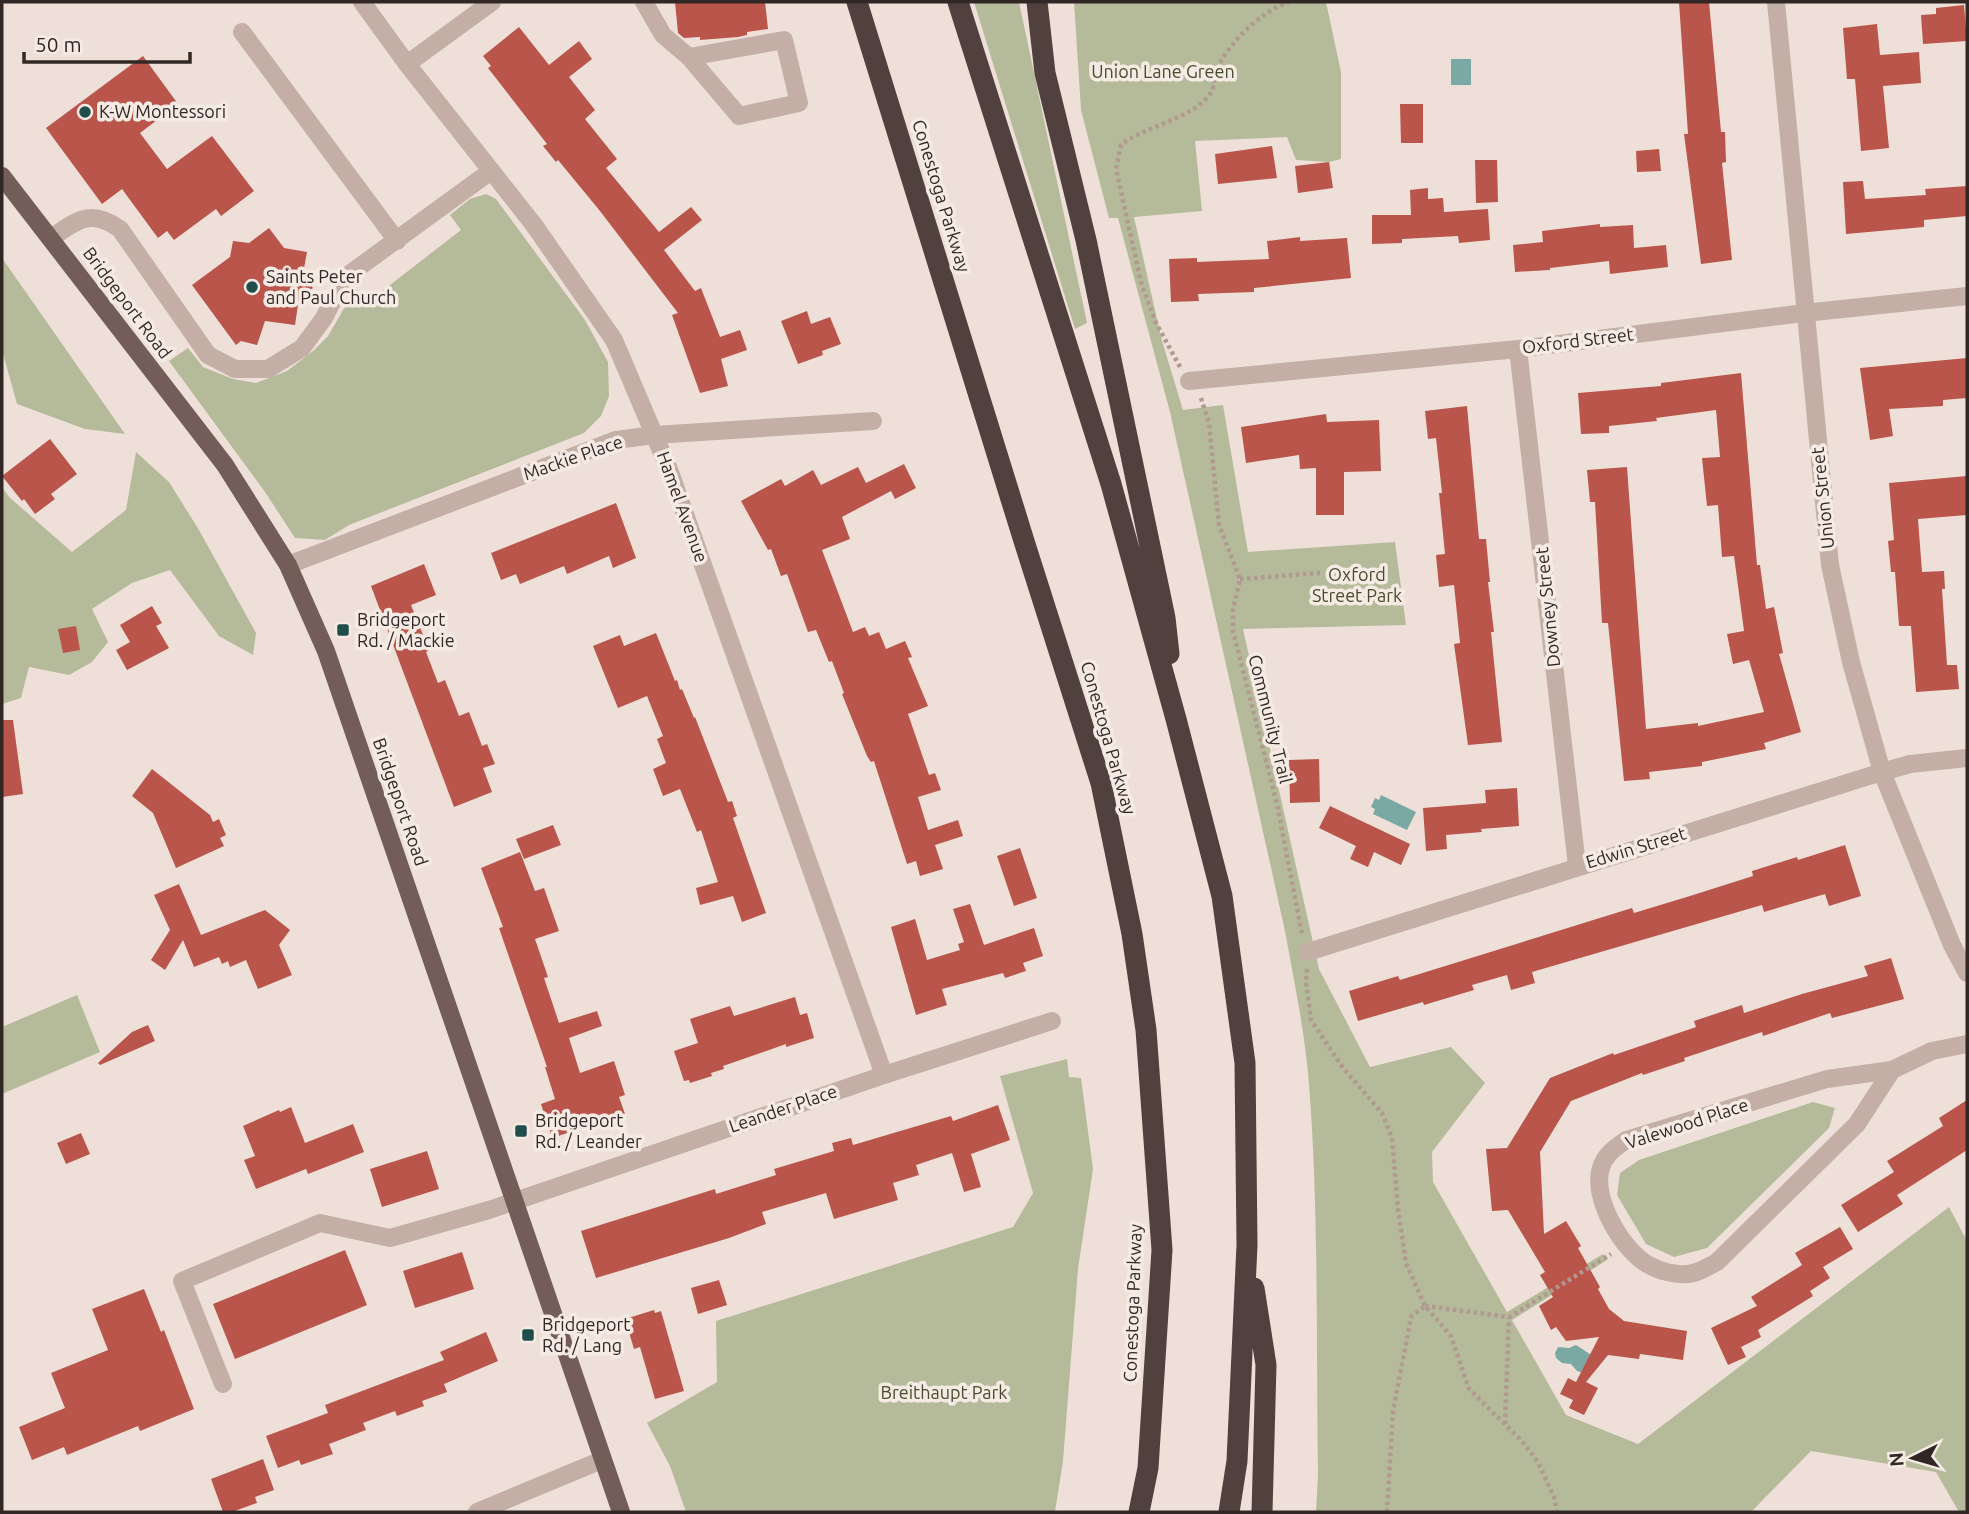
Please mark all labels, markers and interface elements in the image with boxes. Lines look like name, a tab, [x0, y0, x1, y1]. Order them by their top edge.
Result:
scale bar	[24, 21, 191, 65]
text: 50 m	[35, 32, 82, 56]
park label: Union Lane Green	[1091, 61, 1235, 81]
place label: K-W Montessori	[99, 101, 226, 121]
marker: K-W Montessori	[77, 104, 93, 120]
street label: Conestoga Parkway	[909, 117, 975, 275]
street label: Bridgeport Road	[79, 243, 176, 362]
place label: Saints Peter and Paul Church	[266, 266, 396, 307]
marker: Saints Peter and Paul Church	[244, 279, 260, 295]
street label: Oxford Street	[1521, 323, 1635, 357]
street label: Mackie Place	[520, 431, 625, 483]
street label: Union Street	[1807, 446, 1837, 550]
street label: Hamel Avenue	[654, 448, 712, 565]
street label: Downey Street	[1531, 546, 1563, 668]
park label: Oxford Street Park	[1312, 564, 1402, 605]
place label: Bridgeport Rd. / Mackie	[357, 609, 455, 650]
marker: Bridgeport Rd. / Mackie	[335, 622, 351, 638]
street label: Community Trail	[1245, 652, 1297, 785]
street label: Conestoga Parkway	[1078, 659, 1141, 817]
street label: Bridgeport Road	[370, 735, 432, 868]
street label: Edwin Street	[1583, 822, 1688, 872]
street label: Leander Place	[726, 1080, 839, 1136]
street label: Valewood Place	[1623, 1094, 1751, 1152]
place label: Bridgeport Rd. / Leander	[535, 1110, 642, 1151]
marker: Bridgeport Rd. / Leander	[513, 1123, 529, 1139]
street label: Conestoga Parkway	[1119, 1223, 1145, 1383]
place label: Bridgeport Rd. / Lang	[542, 1314, 630, 1355]
marker: Bridgeport Rd. / Lang	[520, 1327, 536, 1343]
park label: Breithaupt Park	[881, 1382, 1007, 1402]
north arrow	[1878, 1423, 1948, 1493]
text: N	[1884, 1451, 1908, 1468]

